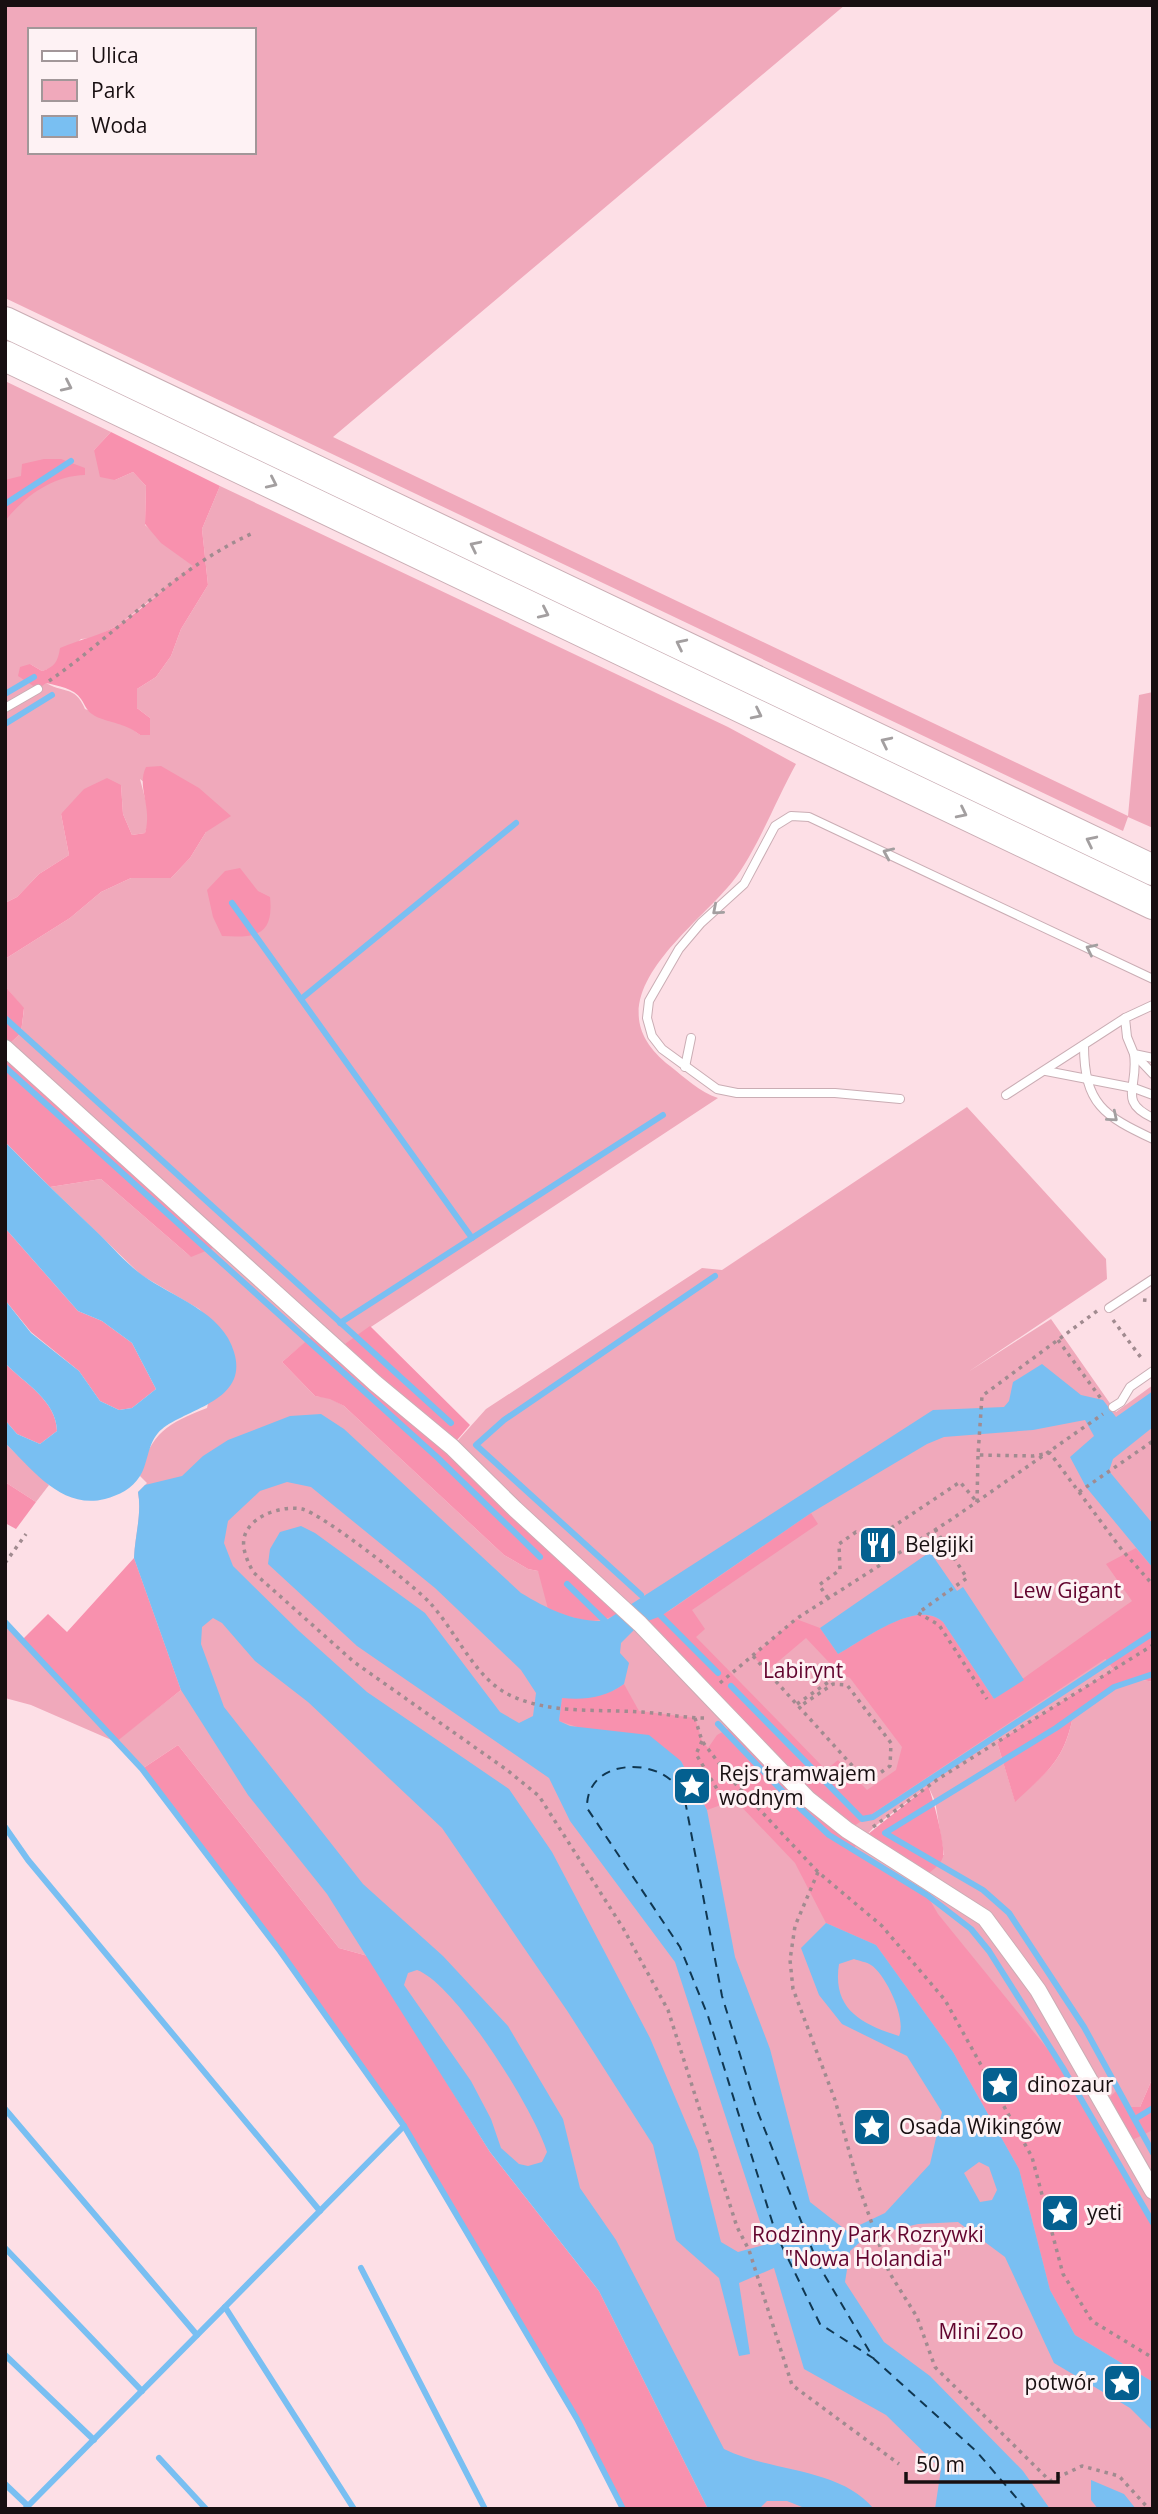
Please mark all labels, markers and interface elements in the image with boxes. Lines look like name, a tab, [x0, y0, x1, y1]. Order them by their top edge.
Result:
legend	[28, 28, 256, 154]
text: Ulica	[91, 41, 139, 69]
text: Park	[91, 76, 135, 104]
text: Woda	[91, 111, 148, 139]
one-way arrow	[60, 377, 72, 391]
one-way arrow	[265, 475, 277, 489]
one-way arrow	[470, 541, 482, 555]
one-way arrow	[537, 605, 549, 619]
one-way arrow	[676, 639, 688, 653]
one-way arrow	[750, 706, 762, 720]
one-way arrow	[881, 737, 893, 751]
one-way arrow	[955, 804, 967, 818]
one-way arrow	[1086, 835, 1098, 849]
one-way arrow	[883, 847, 895, 861]
one-way arrow	[712, 902, 725, 914]
one-way arrow	[1086, 944, 1098, 958]
one-way arrow	[1105, 1108, 1118, 1121]
restaurant icon: Belgijki	[857, 1524, 899, 1566]
place label: Belgijki	[905, 1530, 974, 1558]
park label: Lew Gigant	[1013, 1576, 1121, 1604]
park label: Labirynt	[763, 1656, 843, 1684]
place label: Rejs tramwajem wodnym	[719, 1759, 876, 1811]
place icon: Rejs tramwajem wodnym	[671, 1765, 713, 1807]
place icon: dinozaur	[979, 2064, 1021, 2106]
place label: dinozaur	[1027, 2070, 1114, 2098]
place icon: Osada Wikingów	[851, 2106, 893, 2148]
place label: Osada Wikingów	[899, 2112, 1062, 2140]
place icon: yeti	[1039, 2192, 1081, 2234]
place label: yeti	[1087, 2198, 1122, 2226]
park label: Rodzinny Park Rozrywki "Nowa Holandia"	[752, 2220, 984, 2272]
park label: Mini Zoo	[938, 2317, 1024, 2345]
place icon: potwór	[1101, 2362, 1143, 2404]
place label: potwór	[1025, 2368, 1095, 2396]
scale bar	[906, 2440, 1058, 2484]
text: 50 m	[916, 2450, 965, 2478]

